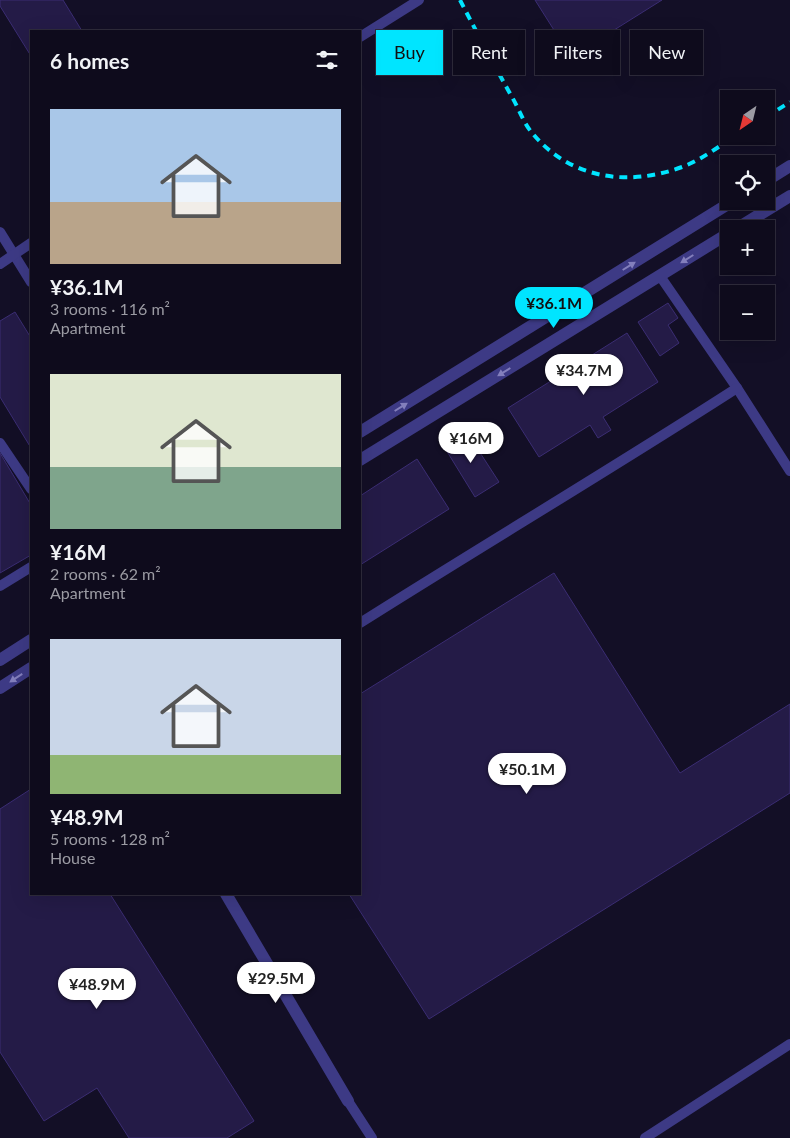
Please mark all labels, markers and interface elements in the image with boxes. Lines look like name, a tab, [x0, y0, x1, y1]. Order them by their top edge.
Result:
chip: Buy	[376, 30, 443, 75]
chip: Rent	[453, 30, 525, 75]
chip: Filters	[535, 30, 620, 75]
chip: New	[630, 30, 703, 75]
icon: filters	[313, 46, 341, 74]
text: 6 homes	[50, 48, 129, 73]
north arrow	[720, 90, 775, 145]
map controls	[720, 90, 775, 340]
icon: home	[151, 141, 241, 231]
button: locate	[720, 155, 775, 210]
button: +	[720, 220, 775, 275]
one-way arrow	[681, 254, 694, 263]
one-way arrow	[622, 261, 635, 271]
text: ¥36.1M	[50, 274, 124, 299]
button: −	[720, 285, 775, 340]
pin: ¥36.1M	[513, 286, 595, 329]
text: ¥36.1M	[526, 293, 582, 312]
text: 3 rooms · 116 m²	[50, 299, 170, 318]
text: Apartment	[50, 318, 125, 337]
pin: ¥34.7M	[543, 354, 625, 396]
text: ¥34.7M	[556, 360, 612, 379]
one-way arrow	[498, 367, 511, 376]
one-way arrow	[395, 402, 408, 411]
icon: home	[151, 406, 241, 496]
pin: ¥16M	[441, 422, 501, 464]
text: ¥16M	[450, 428, 492, 447]
text: ¥16M	[50, 539, 106, 564]
text: 2 rooms · 62 m²	[50, 564, 161, 583]
text: Apartment	[50, 583, 125, 602]
icon: home	[151, 671, 241, 761]
one-way arrow	[9, 673, 22, 683]
pin: ¥50.1M	[486, 752, 568, 795]
text: ¥50.1M	[499, 759, 555, 778]
text: ¥48.9M	[50, 804, 124, 829]
text: 5 rooms · 128 m²	[50, 829, 170, 848]
text: House	[50, 848, 95, 867]
pin: ¥29.5M	[235, 962, 317, 1004]
pin: ¥48.9M	[56, 968, 138, 1010]
text: ¥29.5M	[248, 968, 304, 987]
text: ¥48.9M	[69, 974, 125, 993]

